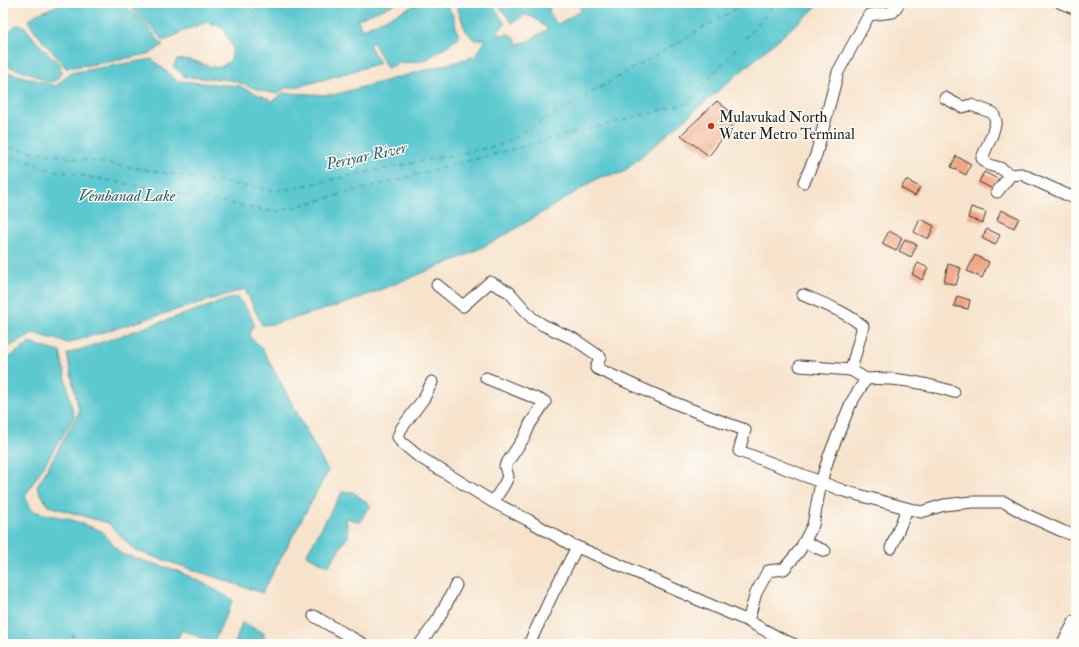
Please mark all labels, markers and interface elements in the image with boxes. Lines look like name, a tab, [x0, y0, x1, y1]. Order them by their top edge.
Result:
place label: Mulavukad North Water Metro Terminal	[718, 108, 855, 144]
marker: Mulavukad North Water Metro Terminal	[706, 121, 716, 131]
water label: Periyar River	[323, 137, 410, 175]
water label: Vembanad Lake	[79, 186, 176, 206]

